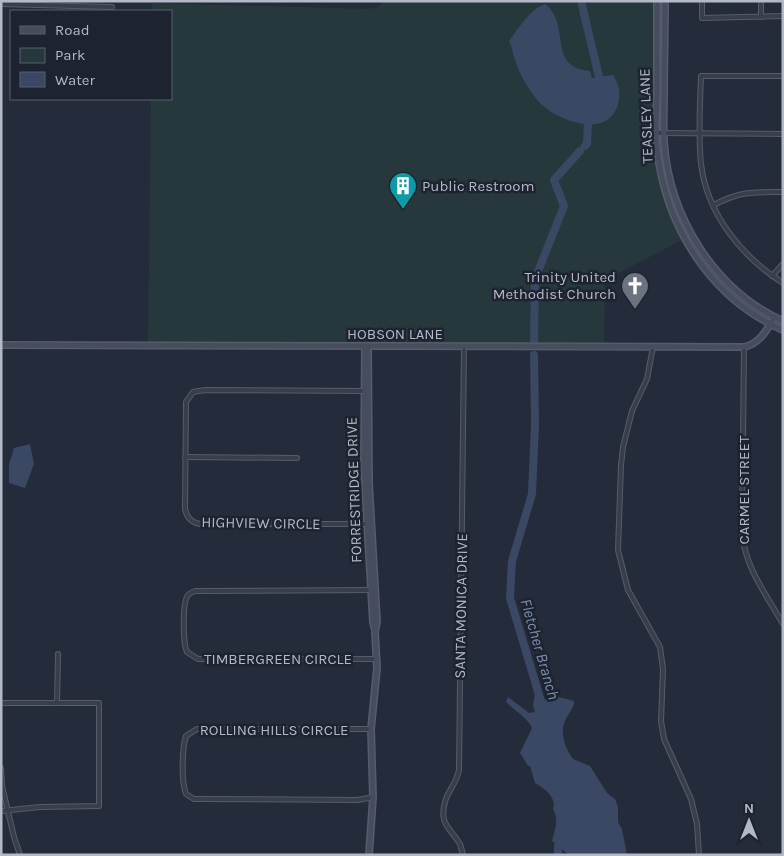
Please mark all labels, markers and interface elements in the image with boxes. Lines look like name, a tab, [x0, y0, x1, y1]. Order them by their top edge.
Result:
legend	[10, 10, 172, 100]
text: Road	[55, 21, 90, 39]
text: Park	[55, 46, 85, 64]
street label: TEASLEY LANE	[635, 68, 657, 164]
text: Water	[55, 71, 96, 89]
building icon: Public Restroom	[388, 171, 418, 210]
place label: Public Restroom	[422, 177, 535, 195]
place label: Trinity United Methodist Church	[493, 268, 616, 303]
church icon: Trinity United Methodist Church	[620, 271, 650, 310]
street label: HOBSON LANE	[347, 325, 443, 343]
street label: FORRESTRIDGE DRIVE	[342, 417, 366, 563]
street label: CARMEL STREET	[735, 435, 753, 544]
street label: HIGHVIEW CIRCLE	[201, 513, 321, 533]
street label: SANTA MONICA DRIVE	[451, 533, 471, 679]
water label: Fletcher Branch	[517, 596, 563, 702]
street label: TIMBERGREEN CIRCLE	[204, 650, 352, 668]
street label: ROLLING HILLS CIRCLE	[200, 721, 348, 739]
north arrow	[724, 796, 774, 846]
text: N	[744, 800, 754, 817]

